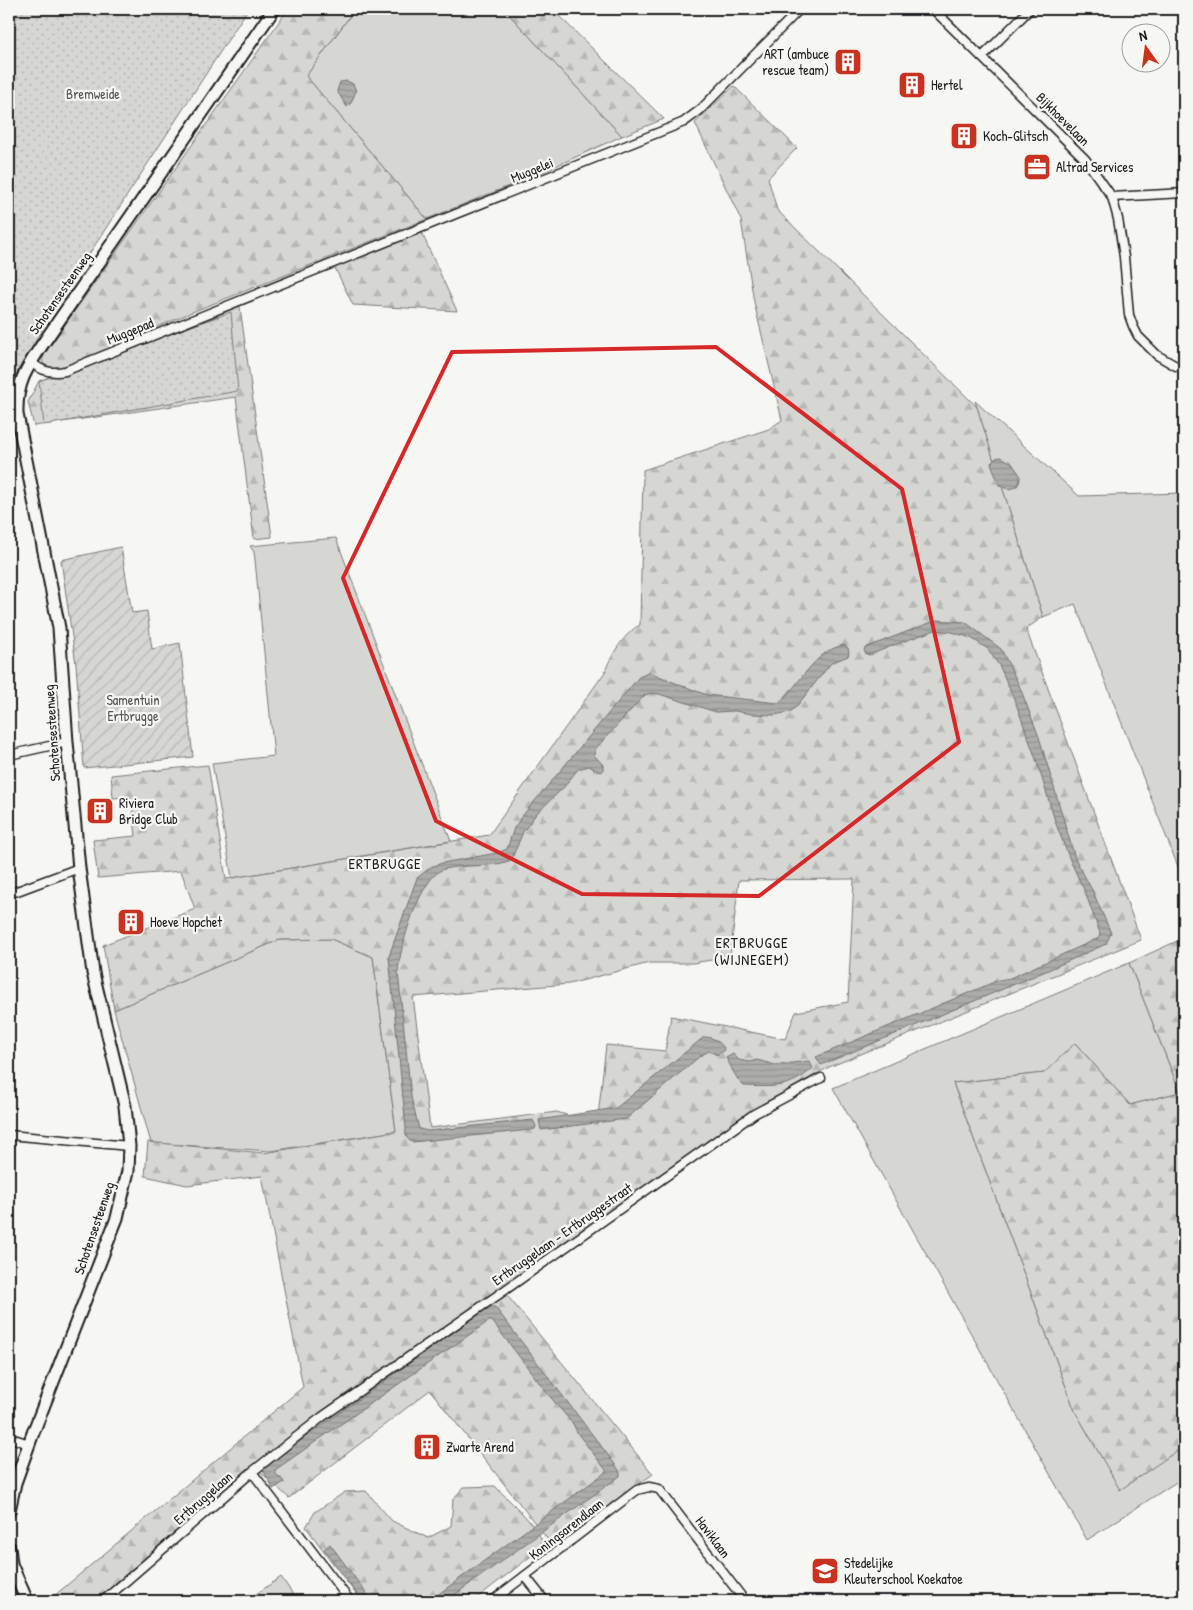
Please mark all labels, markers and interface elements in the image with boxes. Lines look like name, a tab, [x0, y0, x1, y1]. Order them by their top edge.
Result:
north arrow	[1120, 22, 1170, 72]
text: N	[1137, 25, 1149, 45]
place label: ART (ambuce rescue team)	[762, 44, 829, 79]
building icon: ART (ambuce rescue team)	[833, 47, 863, 77]
building icon: Hertel	[897, 70, 927, 100]
place label: Hertel	[931, 75, 963, 94]
park label: Bremweide	[66, 84, 120, 103]
street label: Bijkhoevelaan	[1032, 88, 1094, 150]
building icon: Koch-Glitsch	[949, 121, 979, 151]
place label: Koch-Glitsch	[983, 126, 1048, 145]
street label: Muggelei	[508, 152, 556, 188]
office icon: Altrad Services	[1022, 152, 1052, 182]
place label: Altrad Services	[1056, 157, 1133, 176]
street label: Schotensesteenweg	[24, 248, 96, 338]
street label: Muggepad	[104, 312, 157, 349]
street label: Schotensesteenweg	[39, 684, 65, 782]
park label: Samentuin Ertbrugge	[106, 690, 160, 726]
place label: Riviera Bridge Club	[119, 793, 178, 829]
building icon: Riviera Bridge Club	[85, 796, 115, 826]
district label: ERTBRUGGE	[348, 853, 422, 874]
building icon: Hoeve Hopchet	[116, 907, 146, 937]
place label: Hoeve Hopchet	[150, 912, 222, 932]
district label: ERTBRUGGE (WIJNEGEM)	[714, 932, 790, 970]
street label: Ertbruggelaan - Ertbruggestraat	[488, 1178, 636, 1290]
street label: Schotensesteenweg	[69, 1179, 119, 1277]
building icon: Zwarte Arend	[412, 1432, 442, 1462]
place label: Zwarte Arend	[446, 1437, 514, 1456]
street label: Ertbruggelaan	[169, 1467, 237, 1529]
street label: Koningsarendlaan	[525, 1494, 607, 1564]
street label: Haviklaan	[691, 1512, 735, 1561]
place label: Stedelijke Kleuterschool Koekatoe	[844, 1553, 963, 1588]
school or university icon: Stedelijke Kleuterschool Koekatoe	[810, 1556, 840, 1586]

